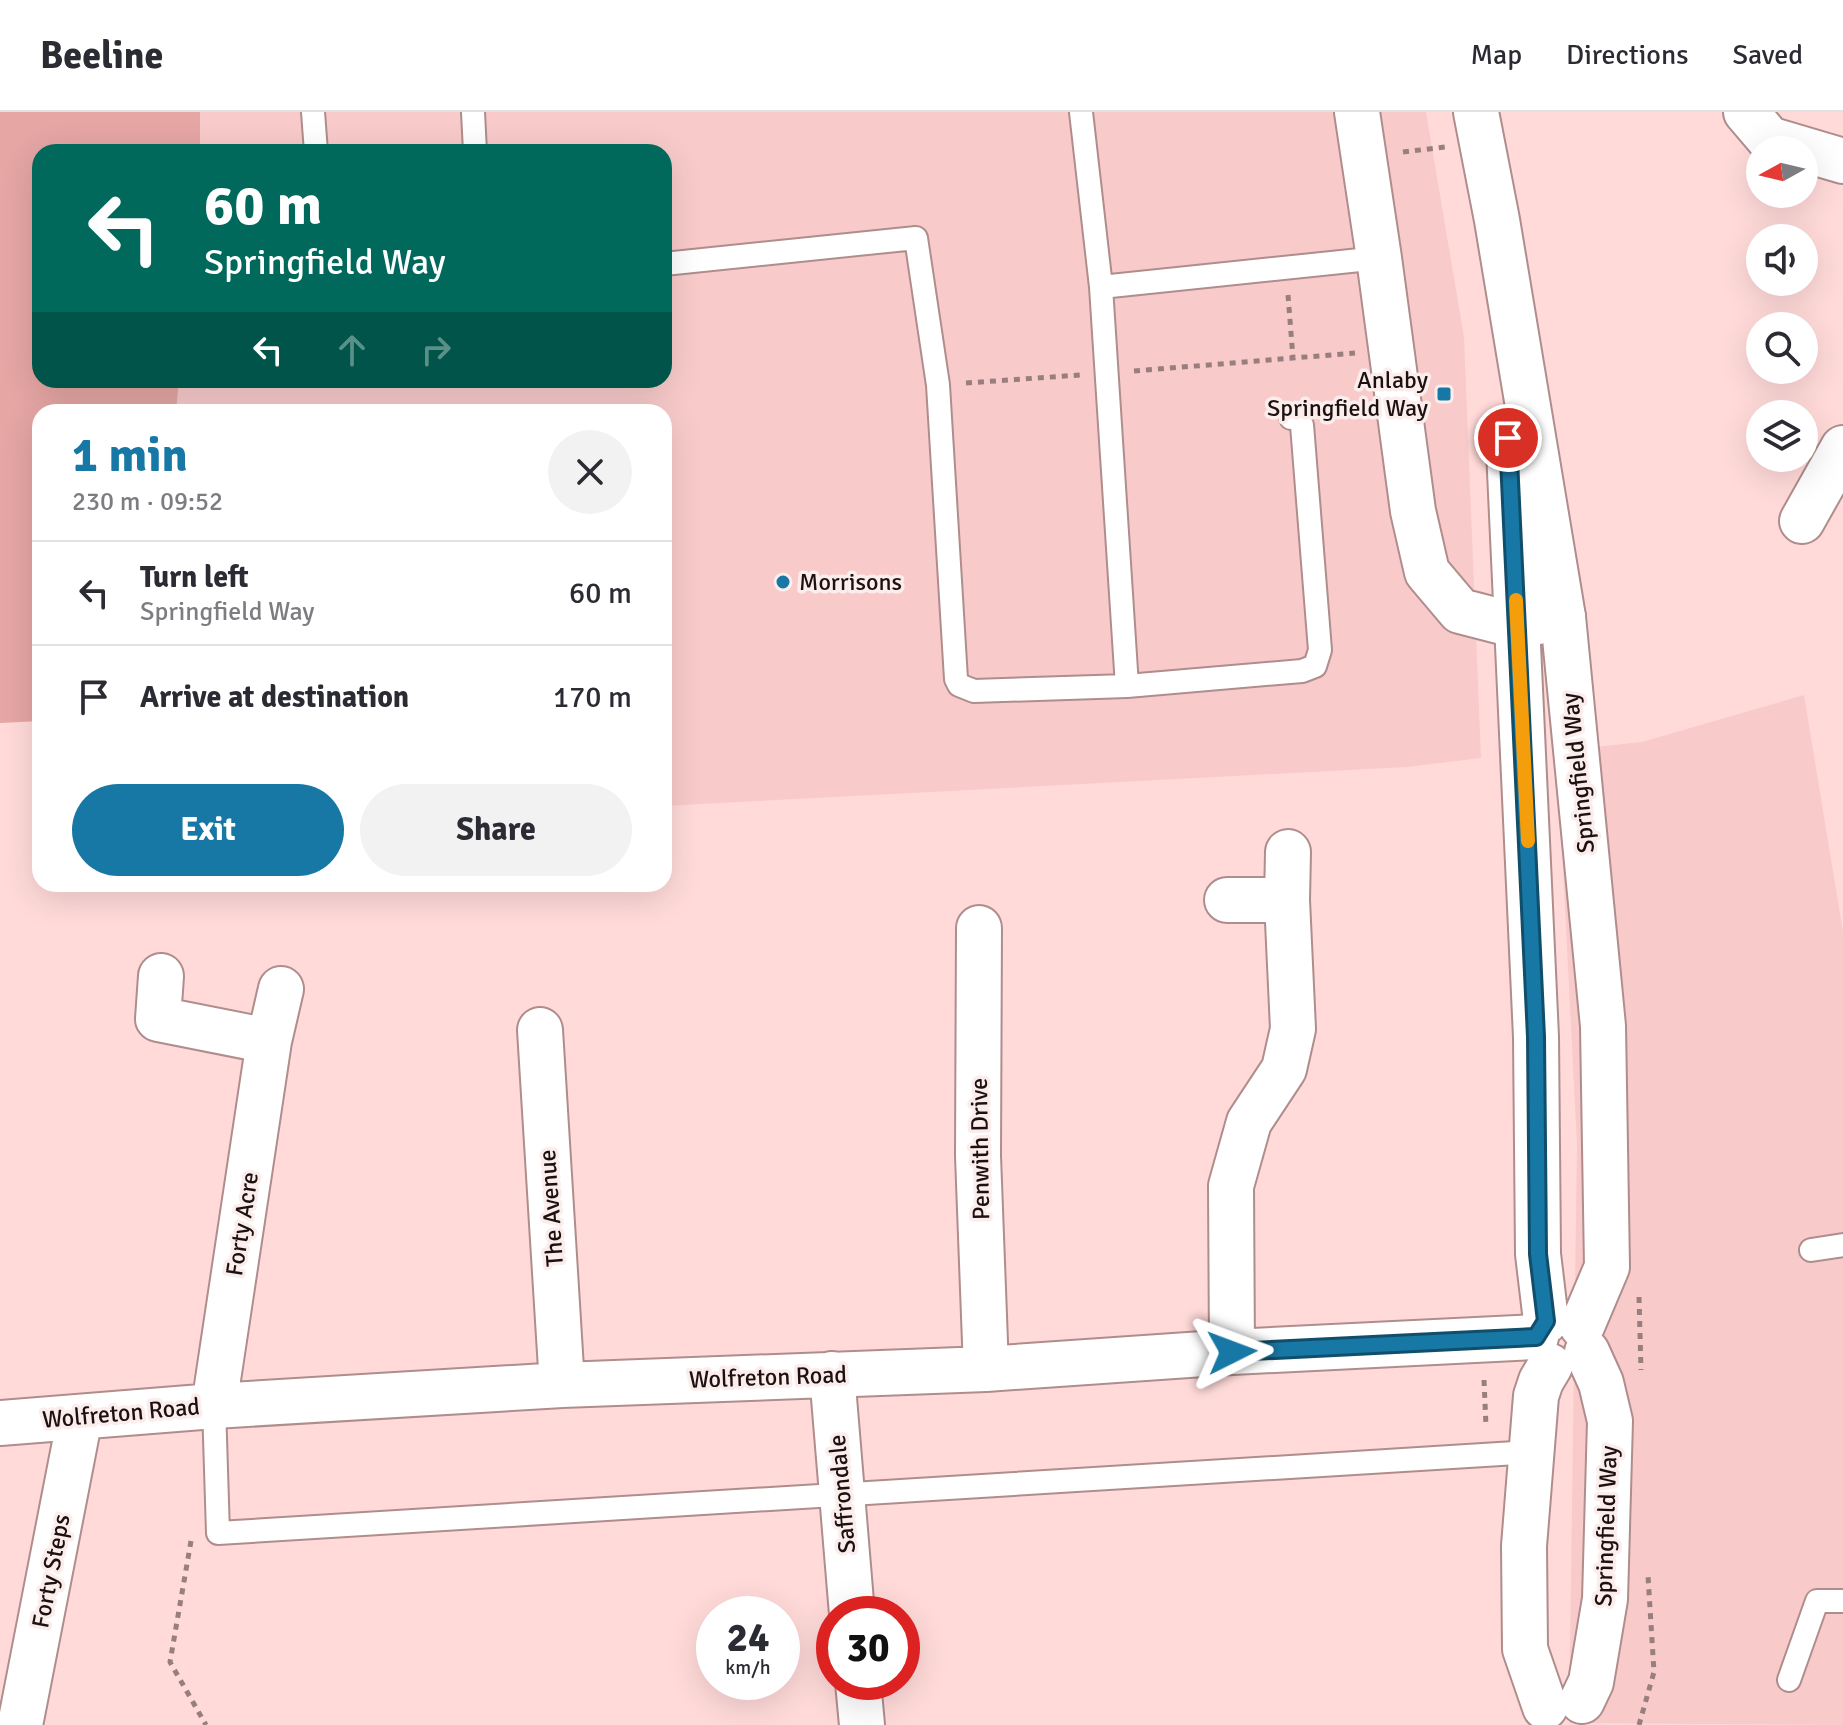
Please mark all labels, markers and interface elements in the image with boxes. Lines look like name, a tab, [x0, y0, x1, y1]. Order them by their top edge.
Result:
text: Beeline	[40, 32, 163, 79]
text: Map	[1470, 38, 1522, 72]
text: Directions	[1566, 38, 1688, 72]
text: Saved	[1732, 38, 1803, 72]
north arrow	[1746, 136, 1818, 208]
map controls	[1746, 136, 1818, 472]
text: 60 m	[204, 171, 322, 240]
icon: left	[72, 176, 176, 280]
button: sound	[1746, 224, 1818, 296]
text: Springfield Way	[204, 240, 446, 285]
button: search	[1746, 312, 1818, 384]
icon: left	[246, 328, 290, 372]
icon: ahead	[330, 328, 374, 372]
icon: right	[414, 328, 458, 372]
place label: Anlaby Springfield Way	[1267, 365, 1428, 423]
marker: Anlaby Springfield Way	[1435, 385, 1453, 403]
button: layers	[1746, 400, 1818, 472]
pin	[1474, 404, 1542, 472]
icon: arrive	[1486, 416, 1530, 460]
text: 1 min	[72, 426, 188, 485]
button: close	[548, 430, 632, 514]
text: 230 m · 09:52	[72, 486, 223, 518]
text: Turn left	[140, 559, 249, 596]
place label: Morrisons	[799, 567, 902, 597]
icon: left	[72, 571, 116, 615]
marker: Morrisons	[774, 573, 792, 591]
text: 60 m	[569, 575, 632, 612]
text: Springfield Way	[140, 596, 314, 628]
icon: arrive	[72, 675, 116, 719]
text: Arrive at destination	[140, 679, 409, 716]
text: 170 m	[553, 679, 632, 716]
street label: Springfield Way	[1555, 691, 1601, 855]
button: Exit	[72, 784, 344, 876]
button: Share	[360, 784, 632, 876]
street label: Penwith Drive	[964, 1078, 996, 1220]
street label: The Avenue	[532, 1148, 570, 1268]
street label: Forty Acre	[219, 1170, 265, 1278]
position arrow	[1190, 1310, 1274, 1394]
street label: Wolfreton Road	[688, 1359, 848, 1395]
street label: Wolfreton Road	[41, 1391, 201, 1435]
street label: Saffrondale	[822, 1433, 862, 1555]
street label: Springfield Way	[1588, 1445, 1624, 1607]
street label: Forty Steps	[25, 1512, 77, 1630]
speed limit sign: 30	[816, 1596, 920, 1700]
text: 24	[726, 1613, 770, 1663]
text: km/h	[725, 1655, 771, 1680]

